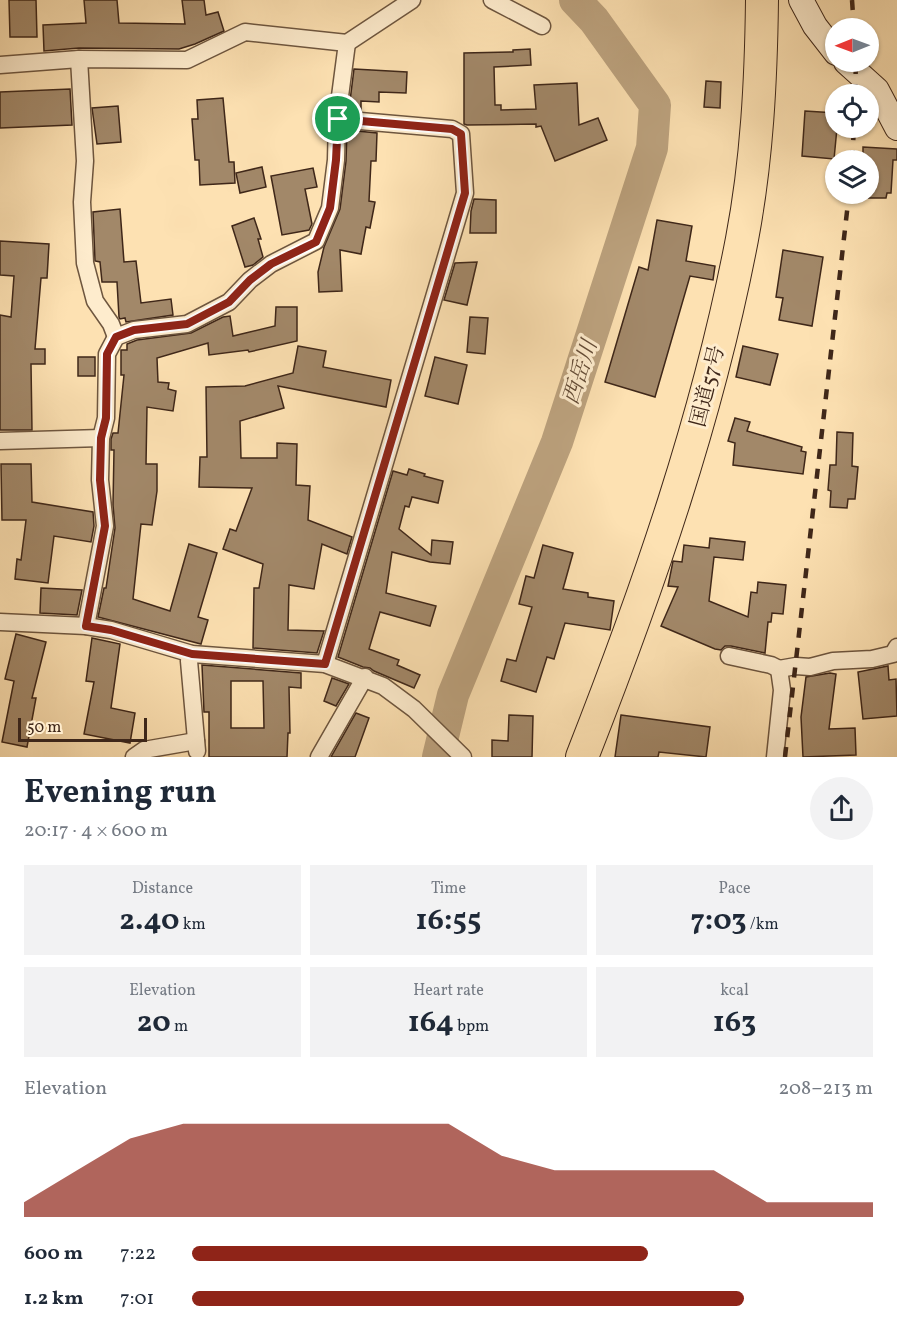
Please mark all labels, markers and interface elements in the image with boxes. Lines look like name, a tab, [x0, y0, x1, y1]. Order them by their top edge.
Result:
north arrow	[825, 18, 879, 72]
map controls	[825, 18, 879, 204]
button: locate	[825, 84, 879, 138]
pin	[312, 93, 363, 144]
icon: arrive	[321, 102, 354, 135]
button: layers	[825, 150, 879, 204]
water label: 西岳川	[556, 335, 607, 409]
street label: 国道57号	[684, 342, 733, 430]
scale bar	[18, 715, 147, 742]
text: 50 m	[27, 717, 61, 739]
text: Evening run	[24, 771, 217, 817]
button: share	[810, 777, 873, 840]
text: 20:17 · 4 × 600 m	[24, 817, 168, 845]
text: Distance	[132, 878, 193, 900]
text: Time	[431, 878, 466, 900]
text: Pace	[718, 878, 751, 900]
text: 2.40	[119, 900, 180, 942]
text: 16:55	[416, 900, 481, 942]
text: 7:03	[690, 900, 747, 942]
text: km	[180, 914, 206, 936]
text: /km	[747, 914, 779, 936]
text: Elevation	[129, 980, 196, 1002]
text: Heart rate	[413, 980, 484, 1002]
text: kcal	[720, 980, 749, 1002]
text: 20	[137, 1002, 171, 1044]
text: 164	[408, 1002, 454, 1044]
text: 163	[713, 1002, 756, 1044]
text: m	[171, 1016, 188, 1038]
text: bpm	[454, 1016, 489, 1038]
text: Elevation	[24, 1075, 107, 1103]
text: 208–213 m	[779, 1075, 873, 1103]
text: 600 m	[24, 1240, 83, 1268]
text: 7:22	[120, 1240, 156, 1268]
text: 1.2 km	[24, 1285, 84, 1313]
text: 7:01	[120, 1285, 154, 1313]

